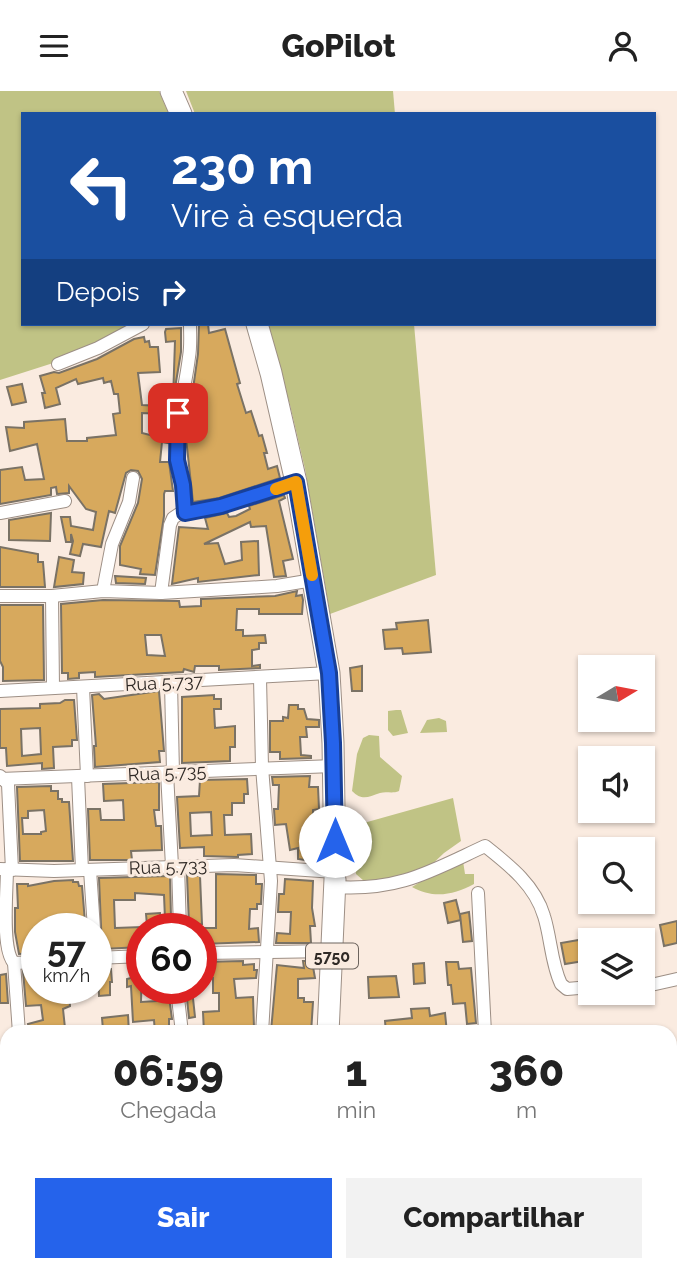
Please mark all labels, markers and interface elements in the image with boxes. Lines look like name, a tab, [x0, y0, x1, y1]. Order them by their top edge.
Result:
icon: menu	[35, 27, 73, 65]
text: GoPilot	[281, 27, 396, 64]
icon: person	[604, 27, 642, 65]
text: 230 m	[171, 138, 313, 195]
icon: left	[56, 140, 147, 231]
text: Vire à esquerda	[171, 197, 403, 234]
icon: right	[154, 273, 192, 311]
text: Depois	[56, 277, 140, 307]
pin	[148, 383, 208, 443]
icon: arrive	[159, 394, 197, 432]
north arrow	[578, 655, 654, 731]
map controls	[578, 655, 655, 1005]
street label: Rua 5.737	[124, 670, 204, 695]
button: sound	[578, 746, 655, 823]
street label: Rua 5.735	[127, 760, 207, 785]
position arrow	[298, 804, 372, 878]
button: search	[578, 837, 655, 914]
street label: Rua 5.733	[128, 855, 207, 878]
speed limit sign: 60	[126, 913, 217, 1004]
button: layers	[578, 928, 655, 1005]
text: 57	[47, 929, 86, 970]
road number: 5750	[306, 943, 358, 969]
text: km/h	[43, 965, 90, 986]
text: 06:59	[113, 1047, 224, 1096]
text: 1	[346, 1047, 367, 1096]
text: 360	[489, 1047, 564, 1096]
text: Chegada	[120, 1096, 216, 1123]
text: min	[337, 1096, 376, 1123]
text: m	[516, 1096, 537, 1123]
button: Sair	[35, 1178, 332, 1258]
button: Compartilhar	[346, 1178, 642, 1258]

